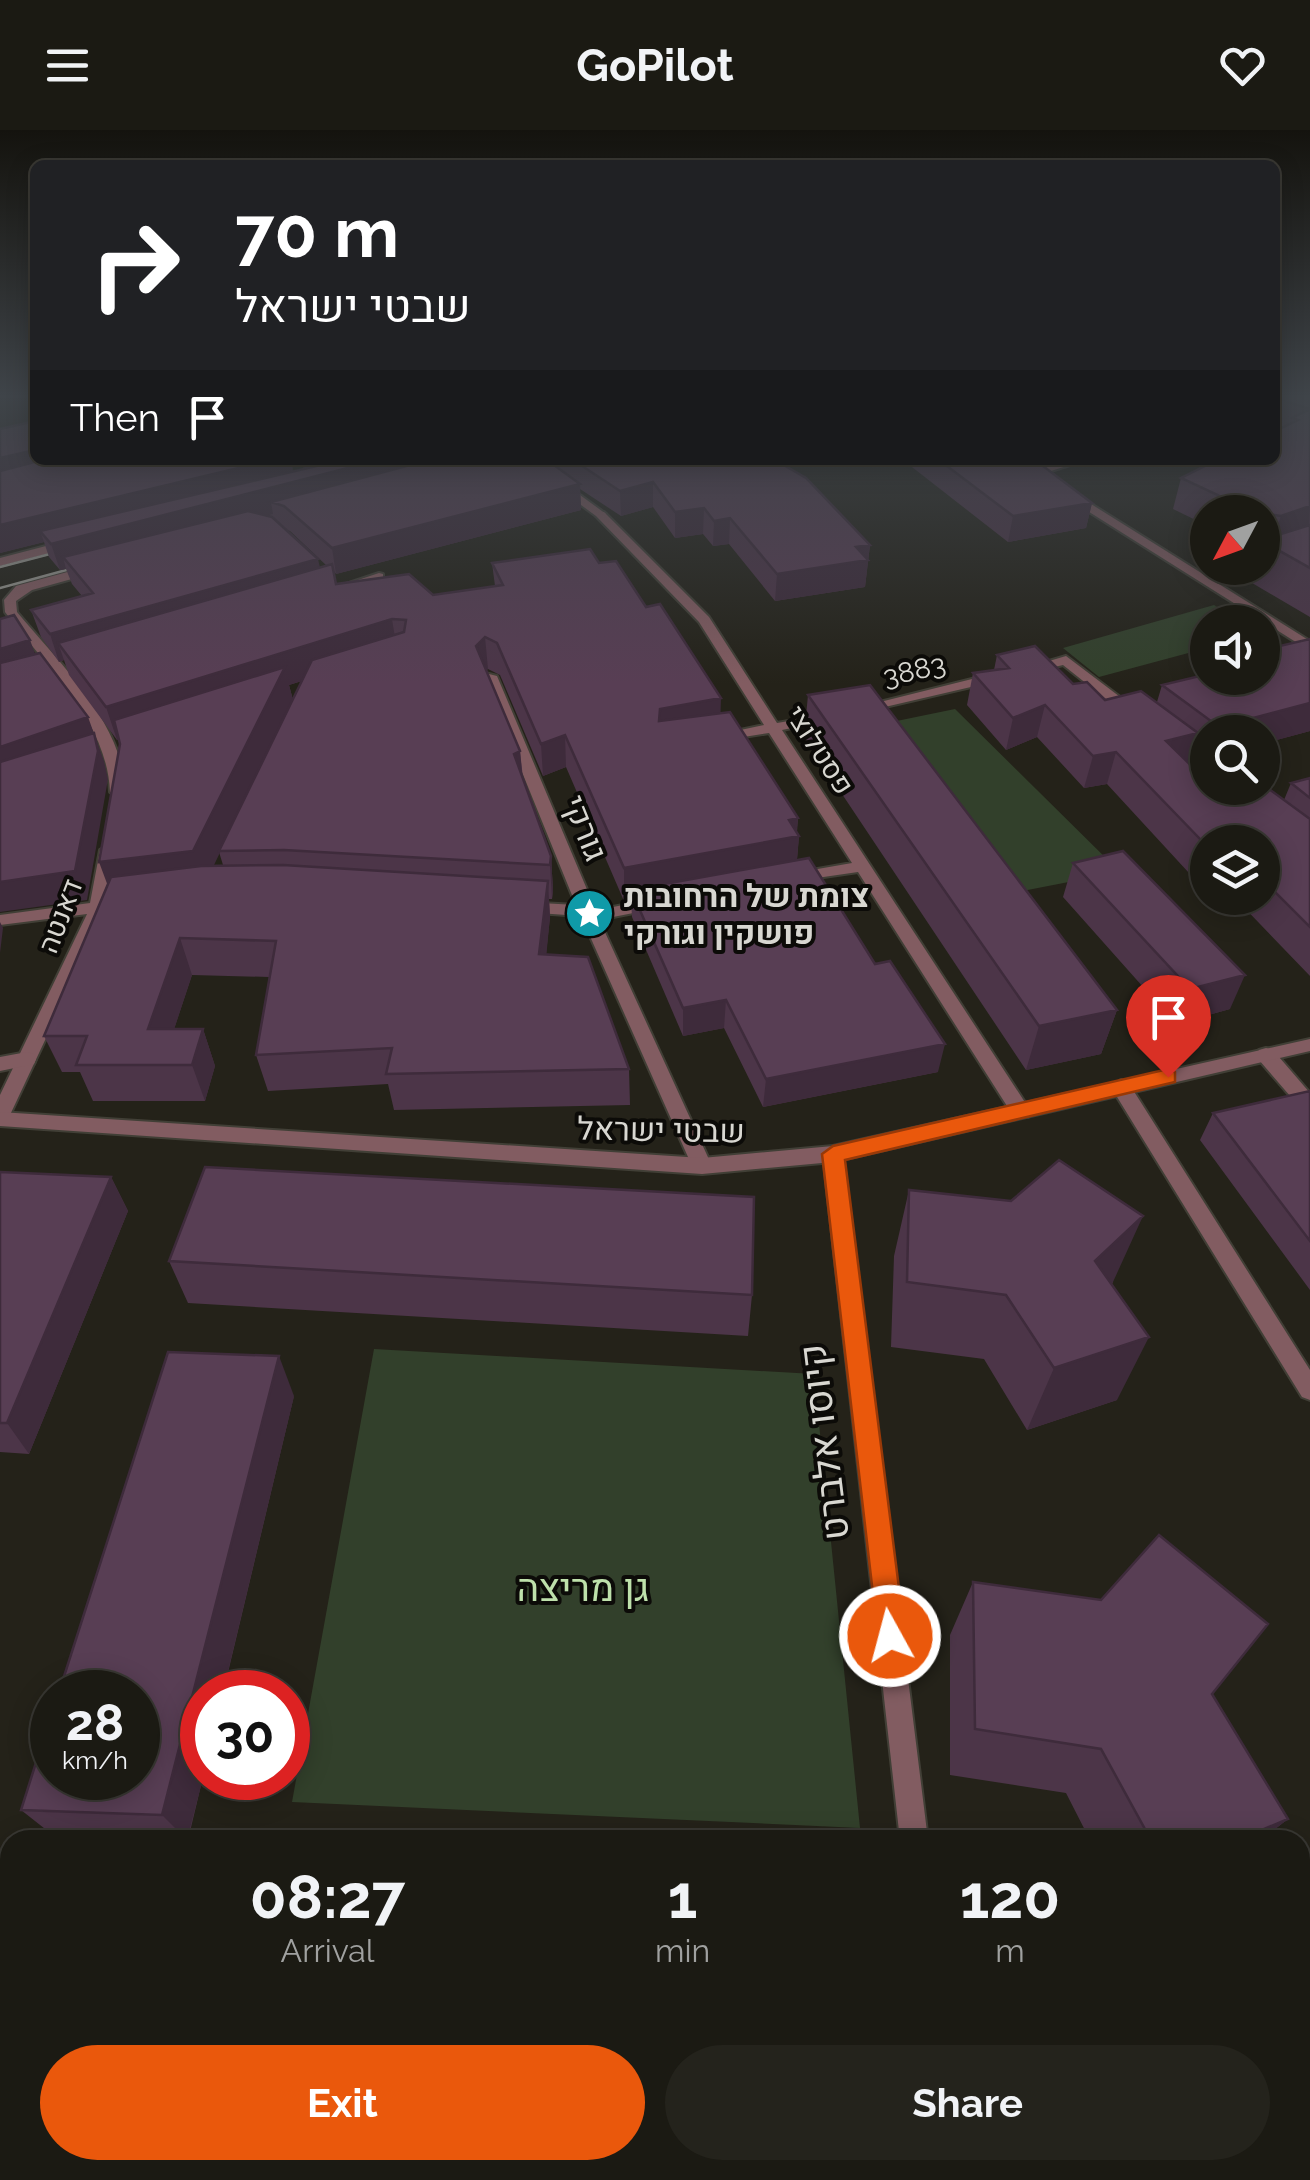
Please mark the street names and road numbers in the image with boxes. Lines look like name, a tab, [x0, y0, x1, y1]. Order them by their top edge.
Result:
street label: 3883	[880, 647, 949, 694]
street label: פסטלוצי	[779, 700, 860, 801]
street label: גורקי	[556, 790, 615, 866]
street label: דאנטה	[31, 875, 90, 958]
street label: שבטי ישראל	[577, 1110, 745, 1149]
street label: קיוסו אלברט	[789, 1341, 858, 1543]

